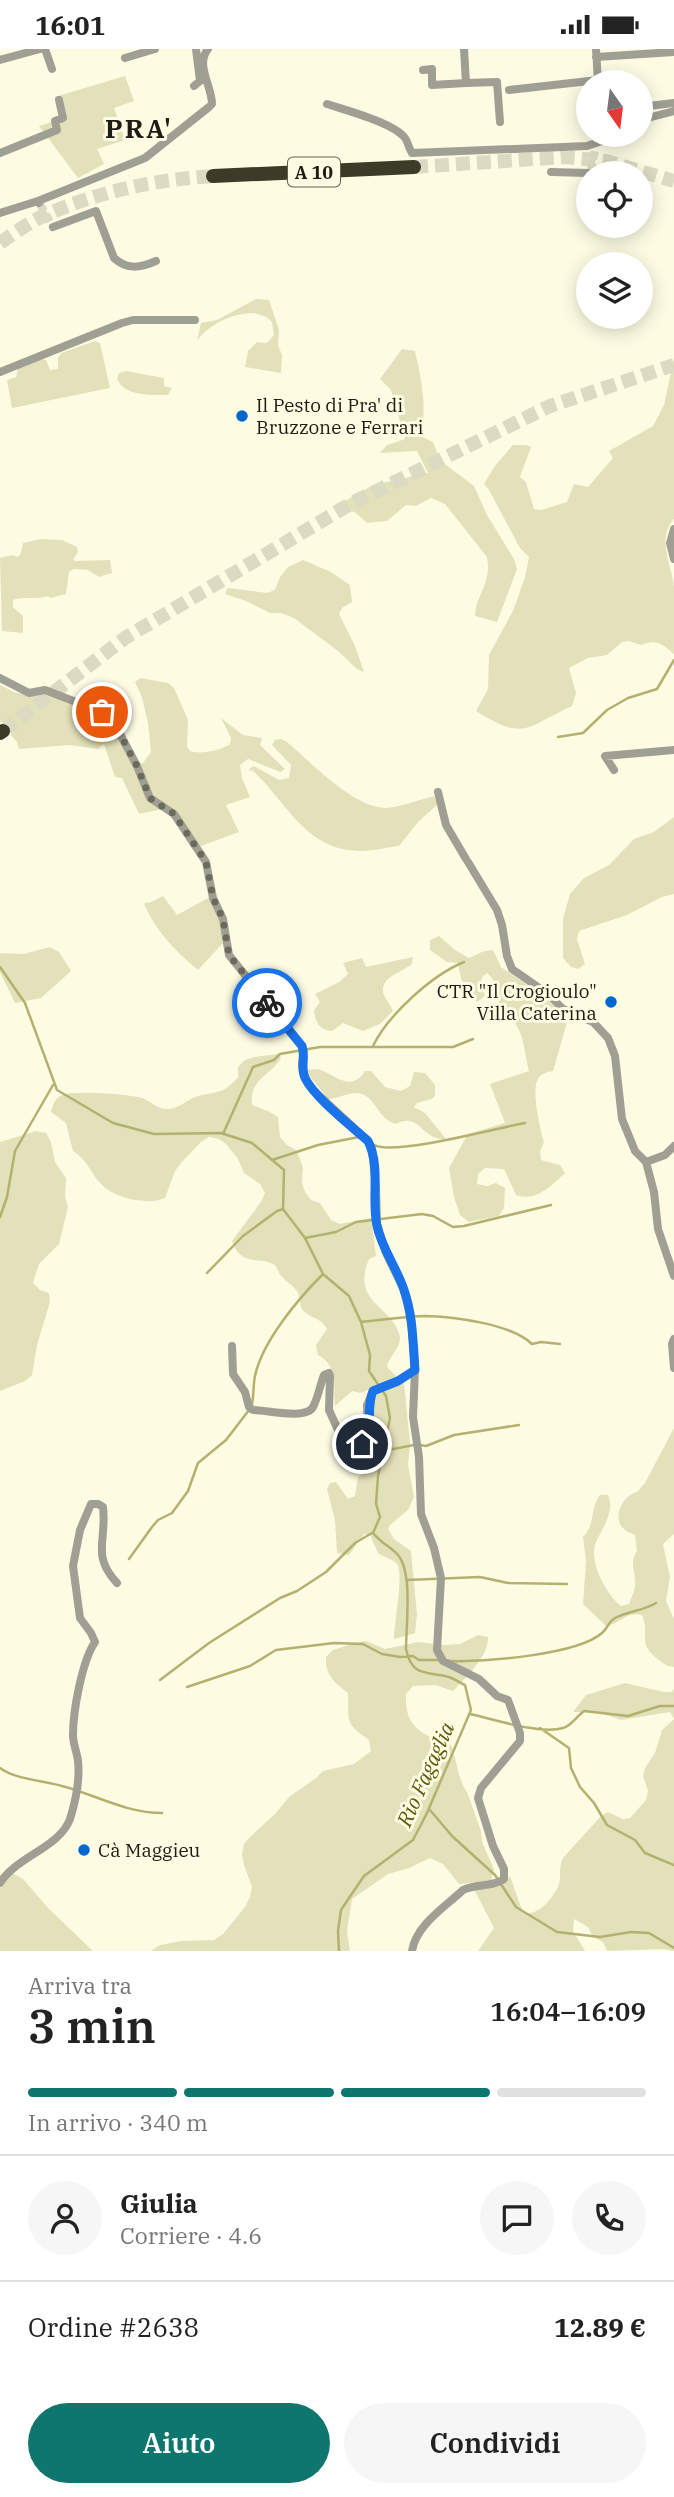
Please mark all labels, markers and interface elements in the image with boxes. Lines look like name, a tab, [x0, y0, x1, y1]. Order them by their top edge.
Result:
text: 16:01	[35, 8, 105, 42]
north arrow	[576, 70, 653, 147]
map controls	[576, 70, 653, 329]
district label: PRA'	[105, 111, 173, 145]
road number: A 10	[288, 158, 340, 187]
button: locate	[576, 161, 653, 238]
button: layers	[576, 252, 653, 329]
place label: Il Pesto di Pra' di Bruzzone e Ferrari	[256, 393, 423, 439]
marker: Il Pesto di Pra' di Bruzzone e Ferrari	[234, 408, 250, 424]
pin	[72, 682, 132, 742]
icon: bag	[83, 693, 121, 731]
courier	[232, 968, 302, 1038]
place label: CTR "Il Crogioulo" Villa Caterina	[437, 979, 597, 1025]
icon: bike	[248, 984, 286, 1022]
marker: CTR "Il Crogioulo" Villa Caterina	[603, 994, 619, 1010]
pin	[332, 1414, 392, 1474]
icon: home	[343, 1425, 381, 1463]
water label: Rio Fagaglia	[389, 1717, 461, 1831]
place label: Cà Maggieu	[98, 1838, 201, 1862]
marker: Cà Maggieu	[76, 1842, 92, 1858]
text: Arriva tra	[28, 1970, 132, 2000]
text: 16:04–16:09	[490, 1994, 646, 2028]
text: 3 min	[28, 1996, 156, 2056]
text: In arrivo · 340 m	[28, 2107, 208, 2137]
button: person	[28, 2181, 102, 2255]
button: chat	[480, 2181, 554, 2255]
button: phone	[572, 2181, 646, 2255]
text: Giulia	[120, 2186, 198, 2220]
text: Corriere · 4.6	[120, 2220, 262, 2250]
text: Ordine #2638	[28, 2310, 199, 2344]
text: 12.89 €	[554, 2310, 646, 2344]
button: Aiuto	[28, 2403, 330, 2483]
button: Condividi	[344, 2403, 646, 2483]

